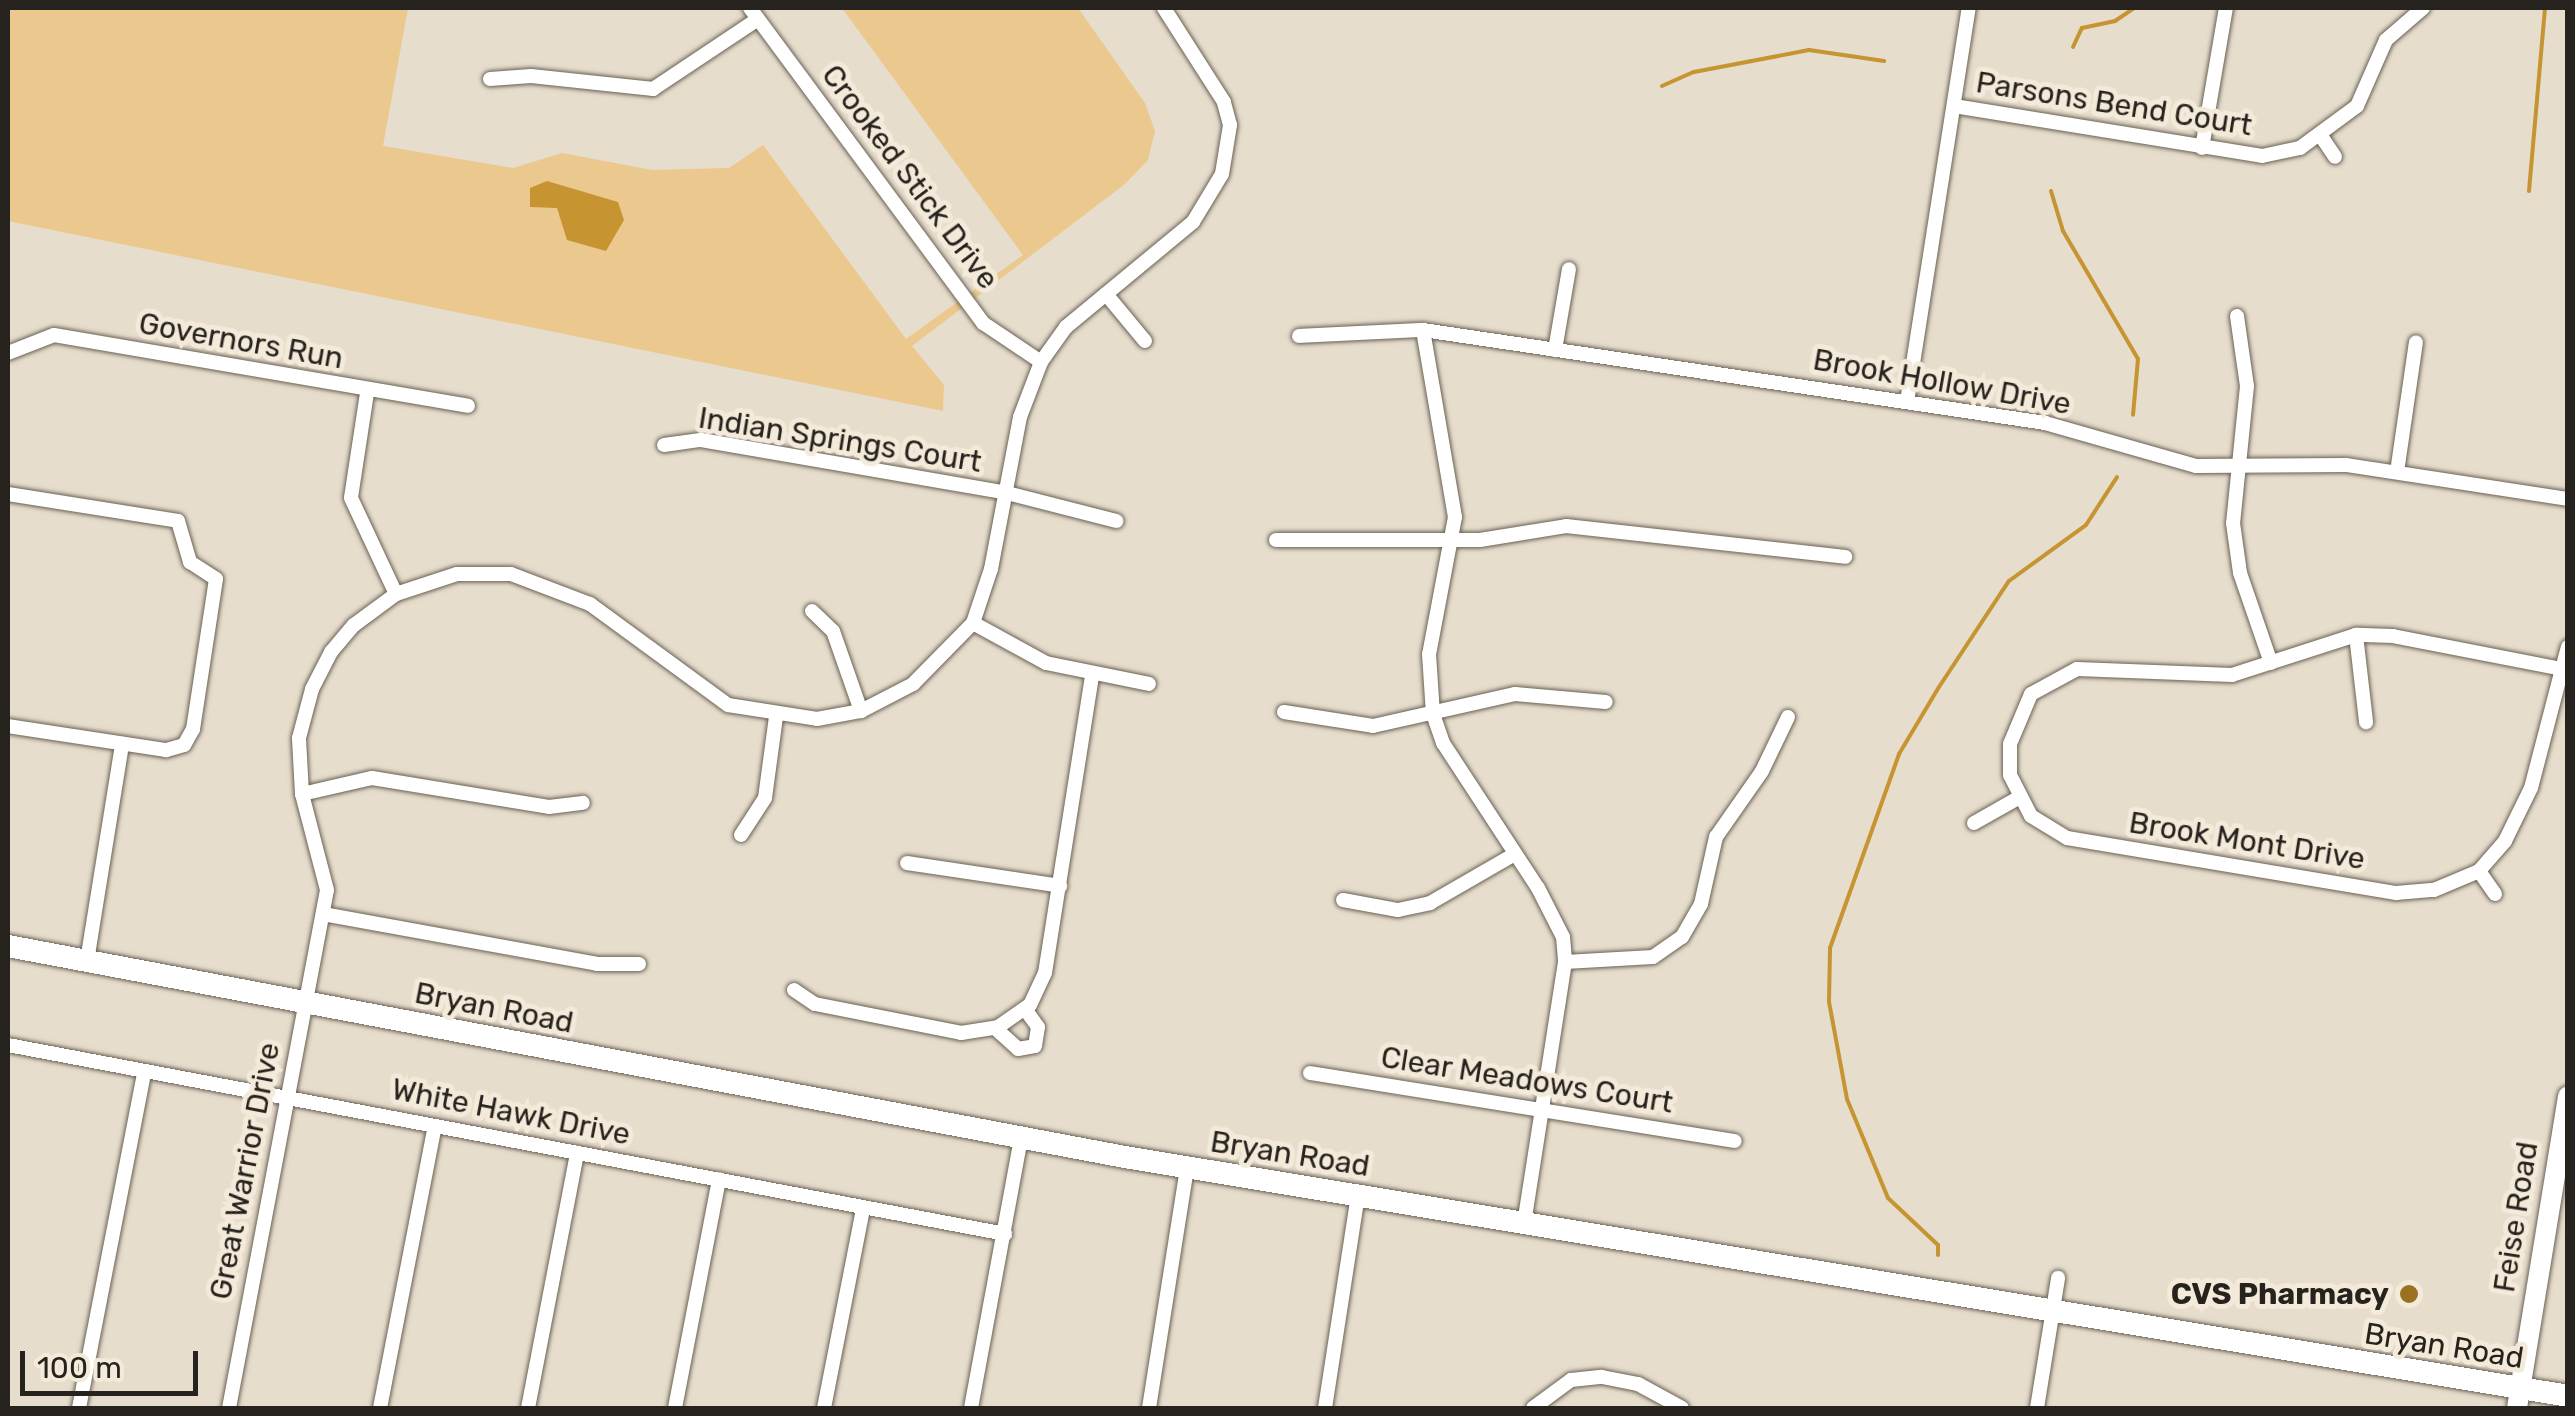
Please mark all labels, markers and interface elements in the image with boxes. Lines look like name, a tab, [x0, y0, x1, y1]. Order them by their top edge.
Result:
street label: Crooked Stick Drive	[814, 58, 1006, 296]
street label: Parsons Bend Court	[1973, 64, 2255, 144]
street label: Governors Run	[136, 305, 346, 377]
street label: Brook Hollow Drive	[1810, 342, 2074, 422]
street label: Indian Springs Court	[696, 400, 984, 480]
street label: Brook Mont Drive	[2126, 805, 2368, 877]
street label: Bryan Road	[412, 975, 576, 1041]
street label: Great Warrior Drive	[202, 1039, 288, 1303]
street label: Clear Meadows Court	[1378, 1039, 1676, 1121]
street label: White Hawk Drive	[389, 1071, 633, 1153]
street label: Bryan Road	[1208, 1124, 1372, 1184]
street label: Feise Road	[2486, 1139, 2546, 1295]
place label: CVS Pharmacy	[2171, 1276, 2389, 1312]
marker: CVS Pharmacy	[2398, 1283, 2420, 1305]
street label: Bryan Road	[2362, 1316, 2526, 1376]
scale bar	[25, 1331, 202, 1393]
text: 100 m	[37, 1350, 122, 1386]

